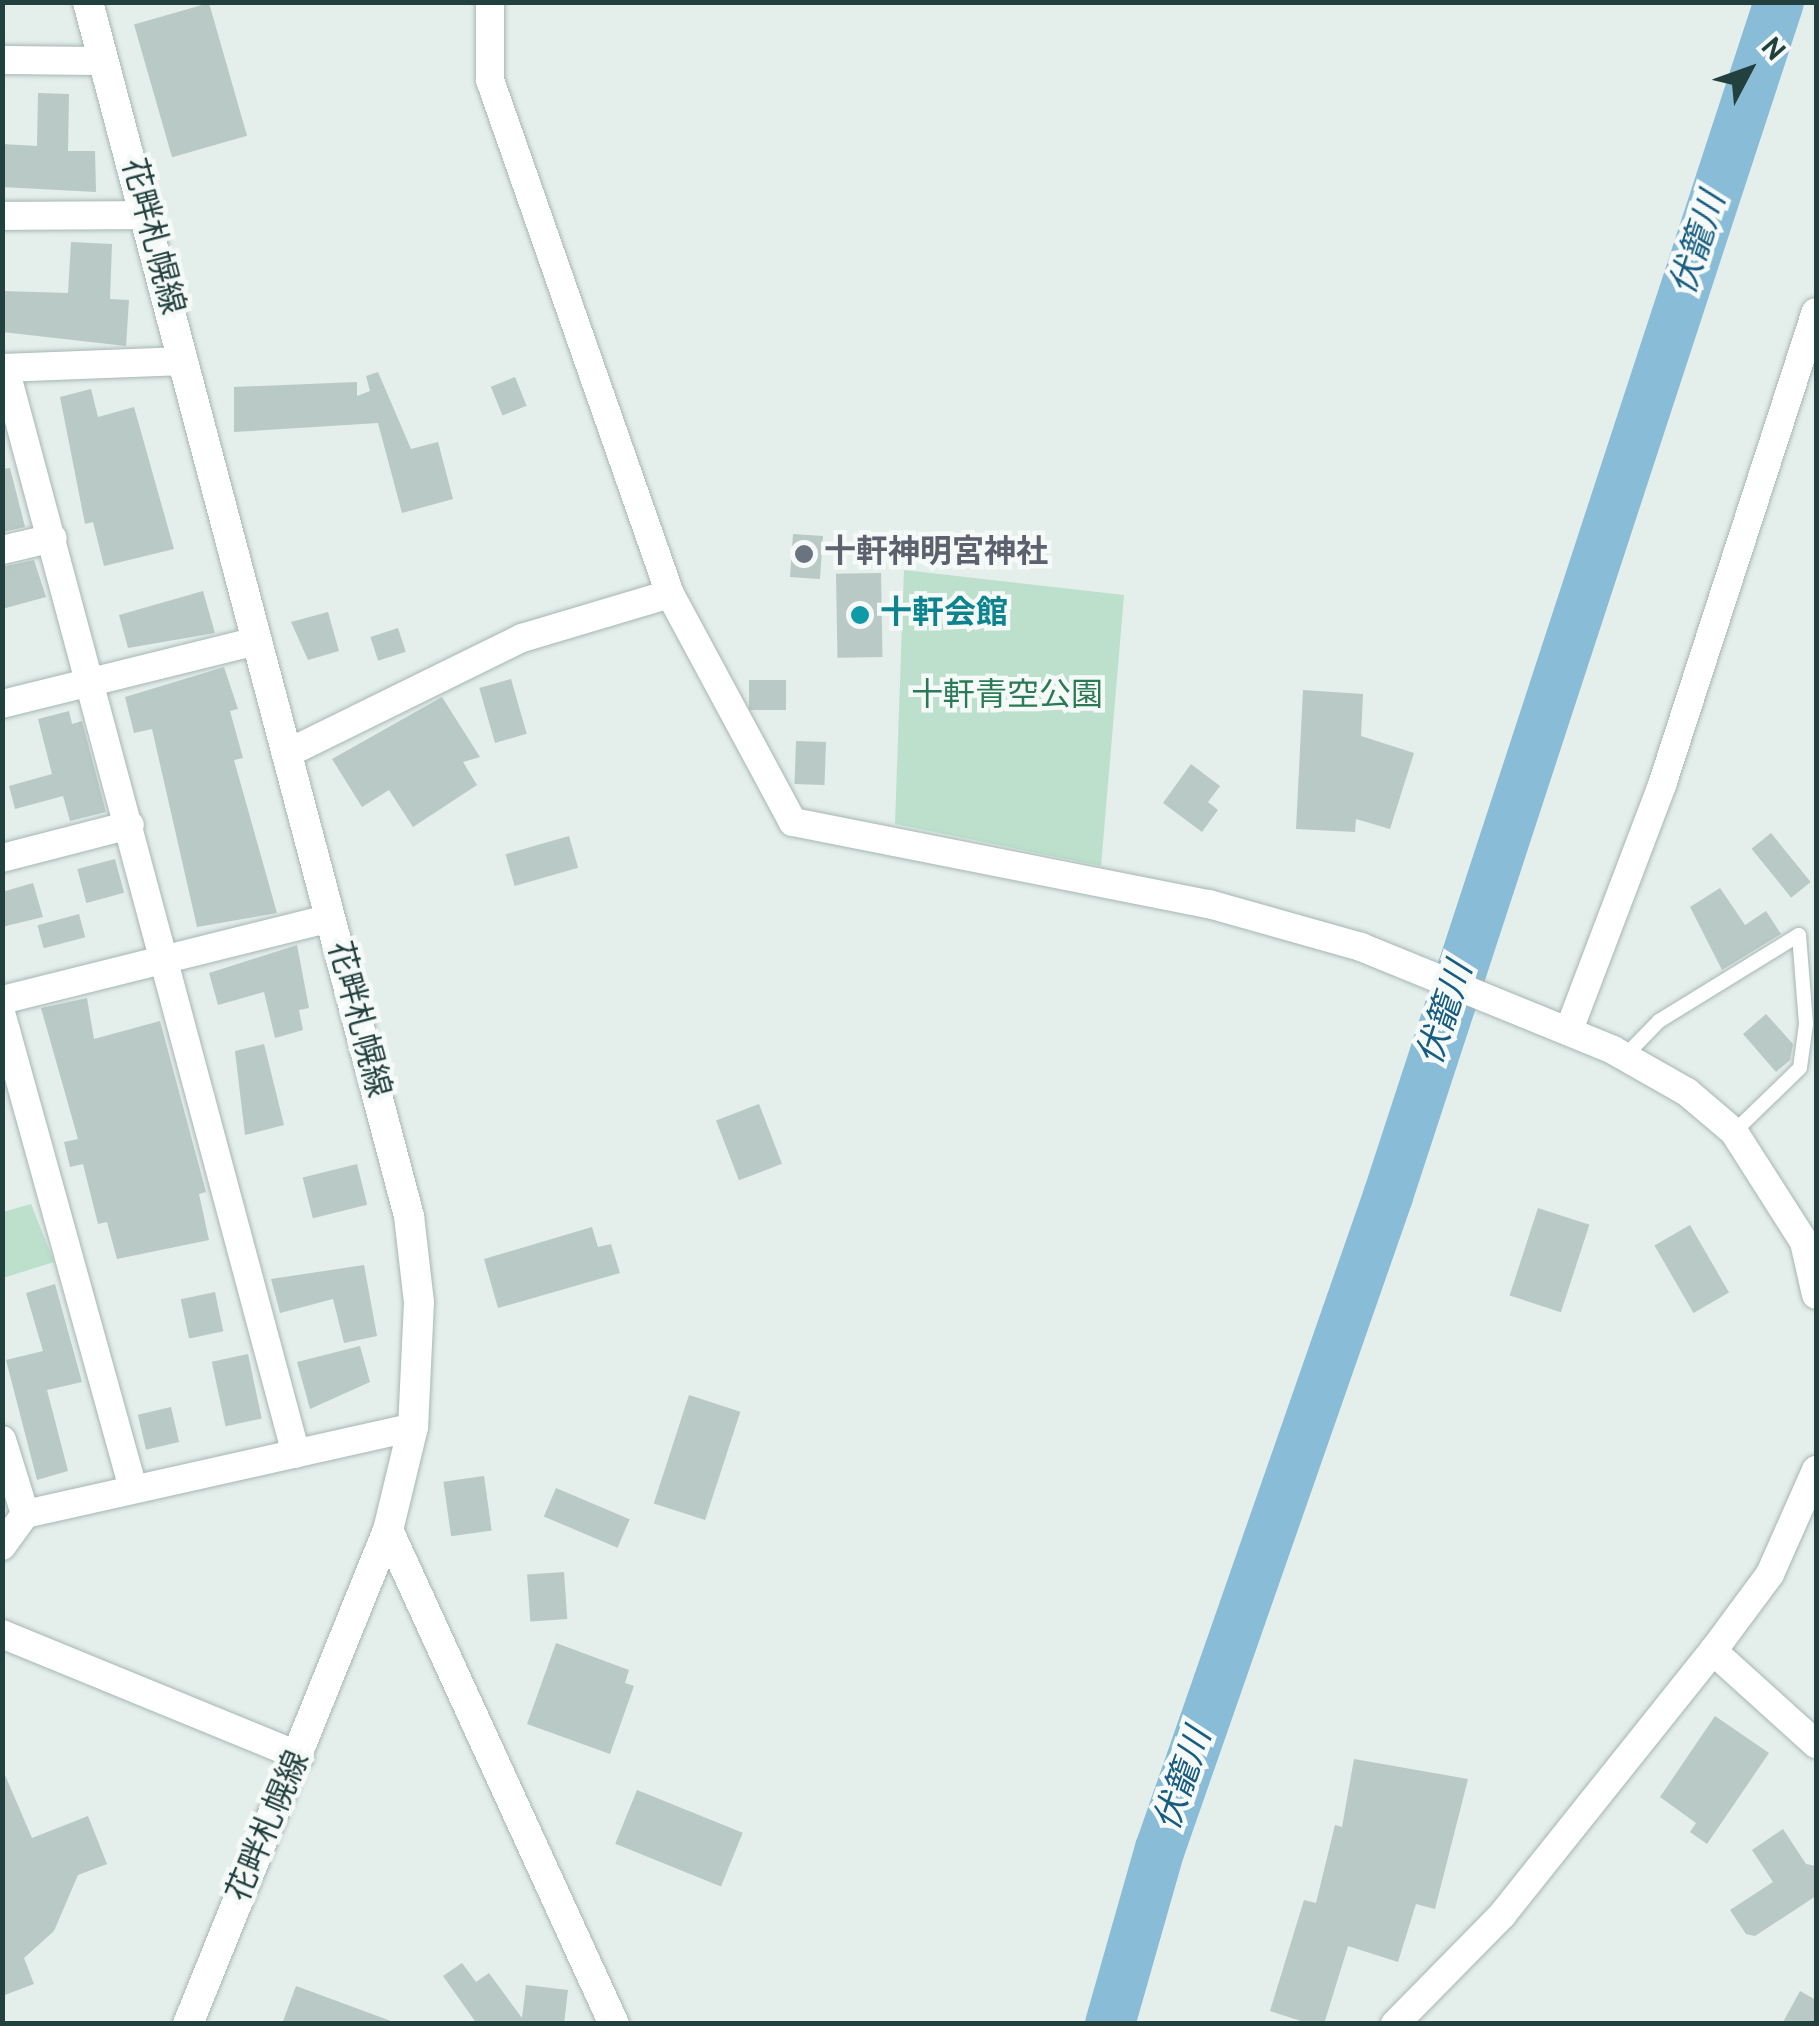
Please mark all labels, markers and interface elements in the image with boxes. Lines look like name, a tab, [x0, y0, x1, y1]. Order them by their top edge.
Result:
north arrow	[1699, 20, 1799, 120]
text: N	[1751, 31, 1792, 70]
street label: 花畔札幌線	[112, 155, 190, 319]
water label: 伏籠川	[1664, 188, 1736, 300]
place label: 十軒神明宮神社	[824, 535, 1048, 573]
marker: 十軒神明宮神社	[793, 543, 815, 565]
place label: 十軒会館	[880, 596, 1008, 634]
marker: 十軒会館	[849, 604, 871, 626]
park label: 十軒青空公園	[911, 678, 1103, 716]
street label: 花畔札幌線	[318, 938, 396, 1102]
water label: 伏籠川	[1411, 958, 1483, 1070]
water label: 伏籠川	[1148, 1724, 1222, 1836]
street label: 花畔札幌線	[221, 1746, 319, 1908]

